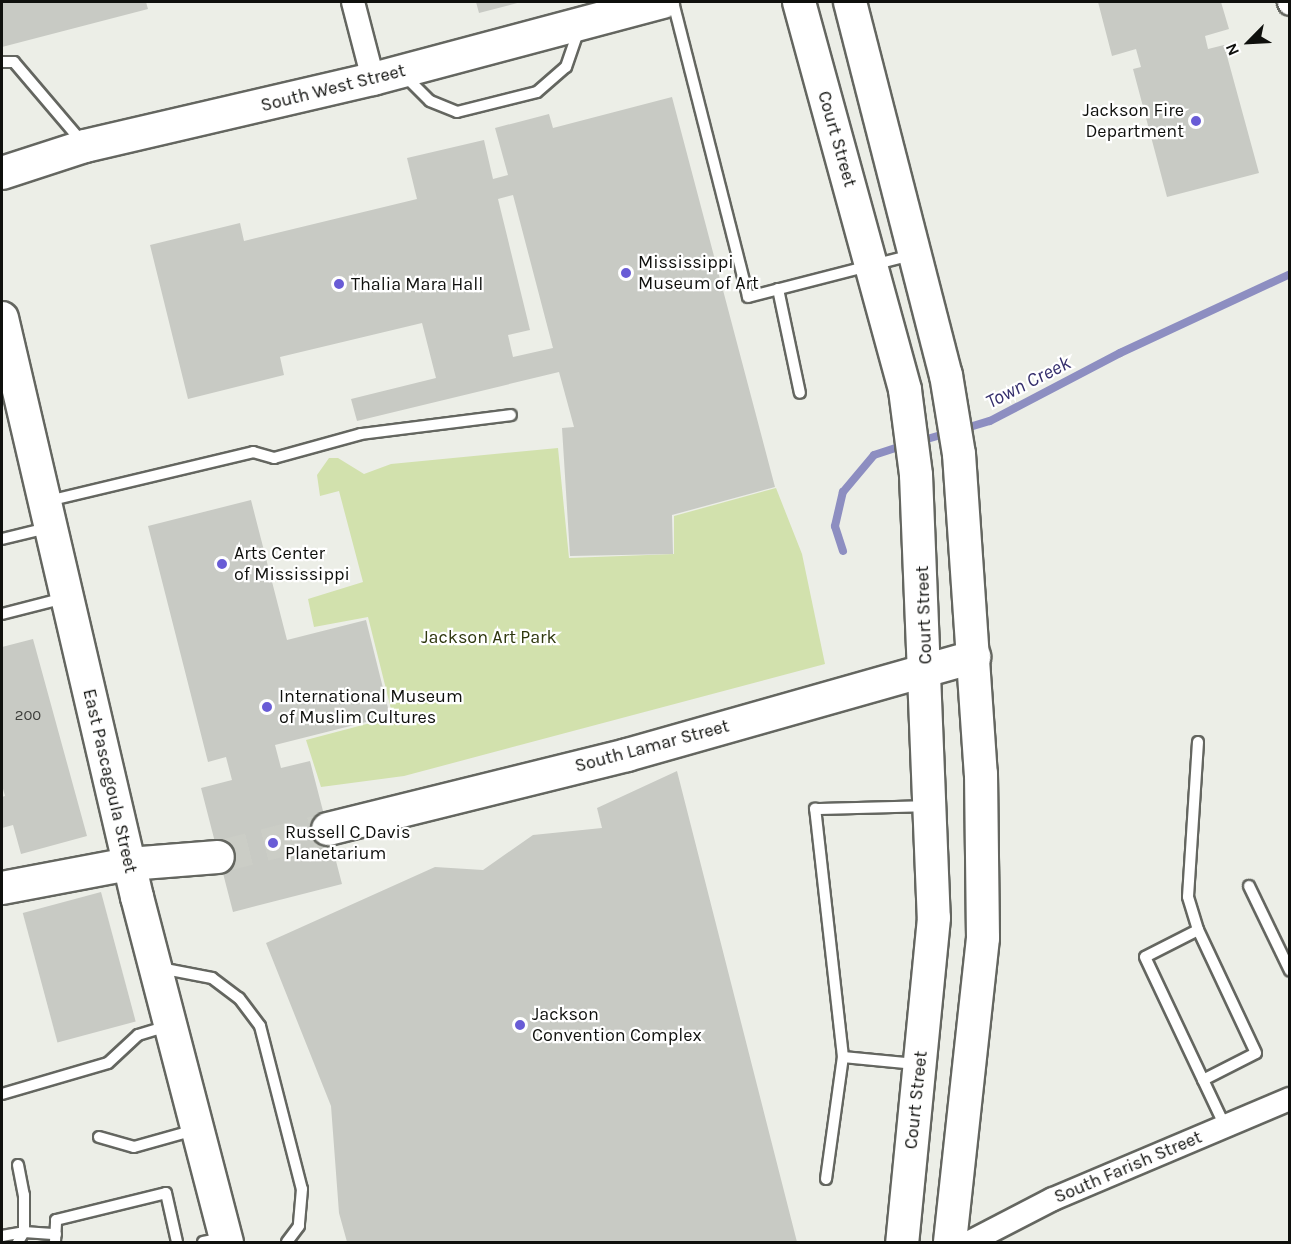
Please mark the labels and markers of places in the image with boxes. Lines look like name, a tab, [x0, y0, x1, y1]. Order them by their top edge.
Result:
place label: Jackson Fire Department	[1082, 100, 1184, 142]
marker: Jackson Fire Department	[1189, 114, 1203, 128]
place label: Mississippi Museum of Art	[638, 252, 759, 294]
marker: Mississippi Museum of Art	[619, 266, 633, 280]
place label: Thalia Mara Hall	[351, 273, 483, 295]
marker: Thalia Mara Hall	[332, 277, 346, 291]
place label: Arts Center of Mississippi	[234, 543, 350, 586]
marker: Arts Center of Mississippi	[215, 557, 229, 571]
place label: International Museum of Muslim Cultures	[279, 686, 463, 728]
marker: International Museum of Muslim Cultures	[260, 700, 274, 714]
place label: Russell C Davis Planetarium	[285, 822, 410, 864]
marker: Russell C Davis Planetarium	[266, 836, 280, 850]
place label: Jackson Convention Complex	[532, 1004, 702, 1046]
marker: Jackson Convention Complex	[513, 1018, 527, 1032]

